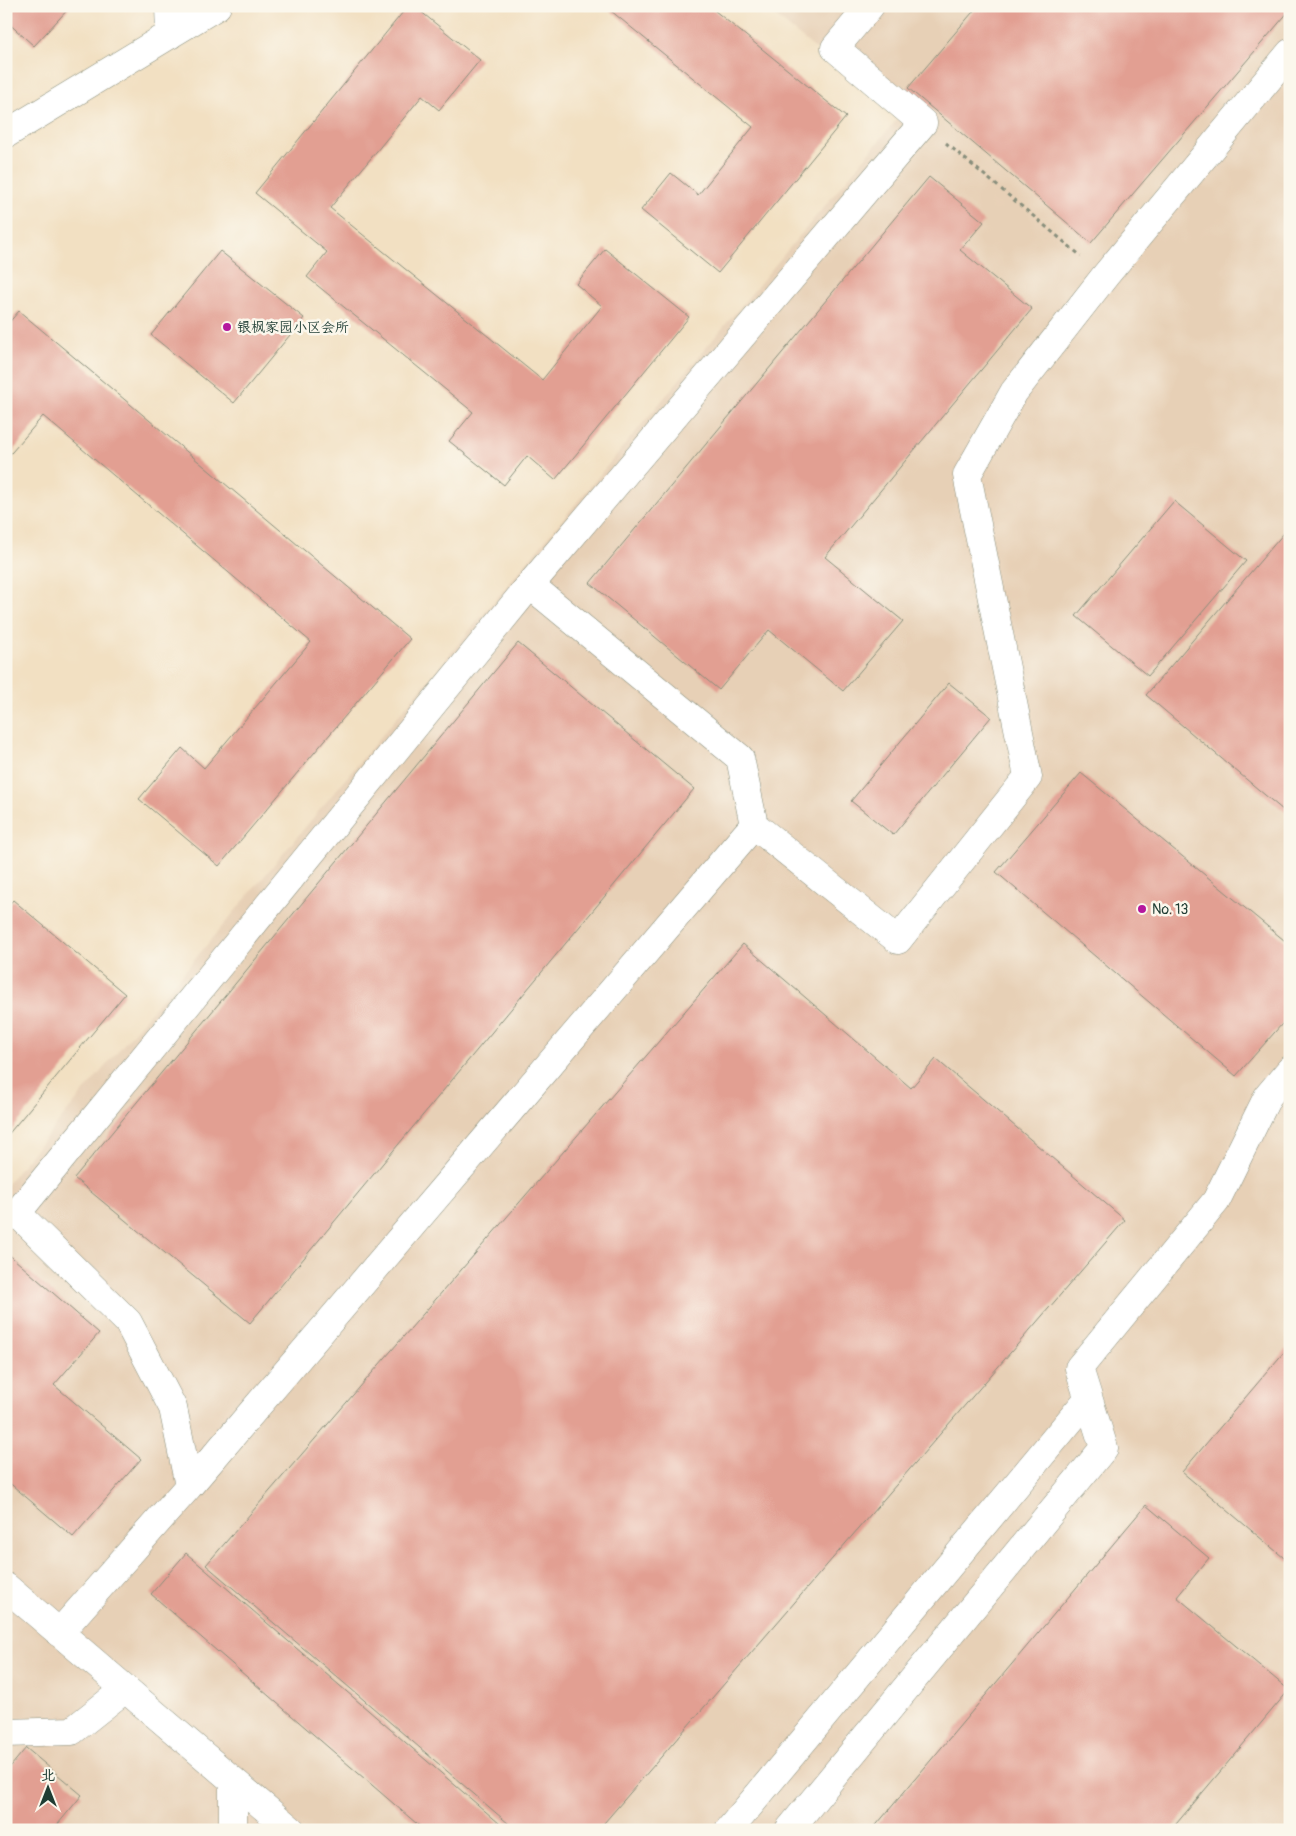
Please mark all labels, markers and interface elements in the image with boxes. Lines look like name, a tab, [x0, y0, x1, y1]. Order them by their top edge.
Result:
place label: 银枫家园小区会所	[237, 319, 349, 336]
marker: 银枫家园小区会所	[221, 321, 233, 333]
place label: No. 13	[1152, 901, 1189, 918]
marker: No. 13	[1136, 903, 1148, 915]
north arrow	[22, 1764, 72, 1814]
text: 北	[41, 1767, 55, 1784]

